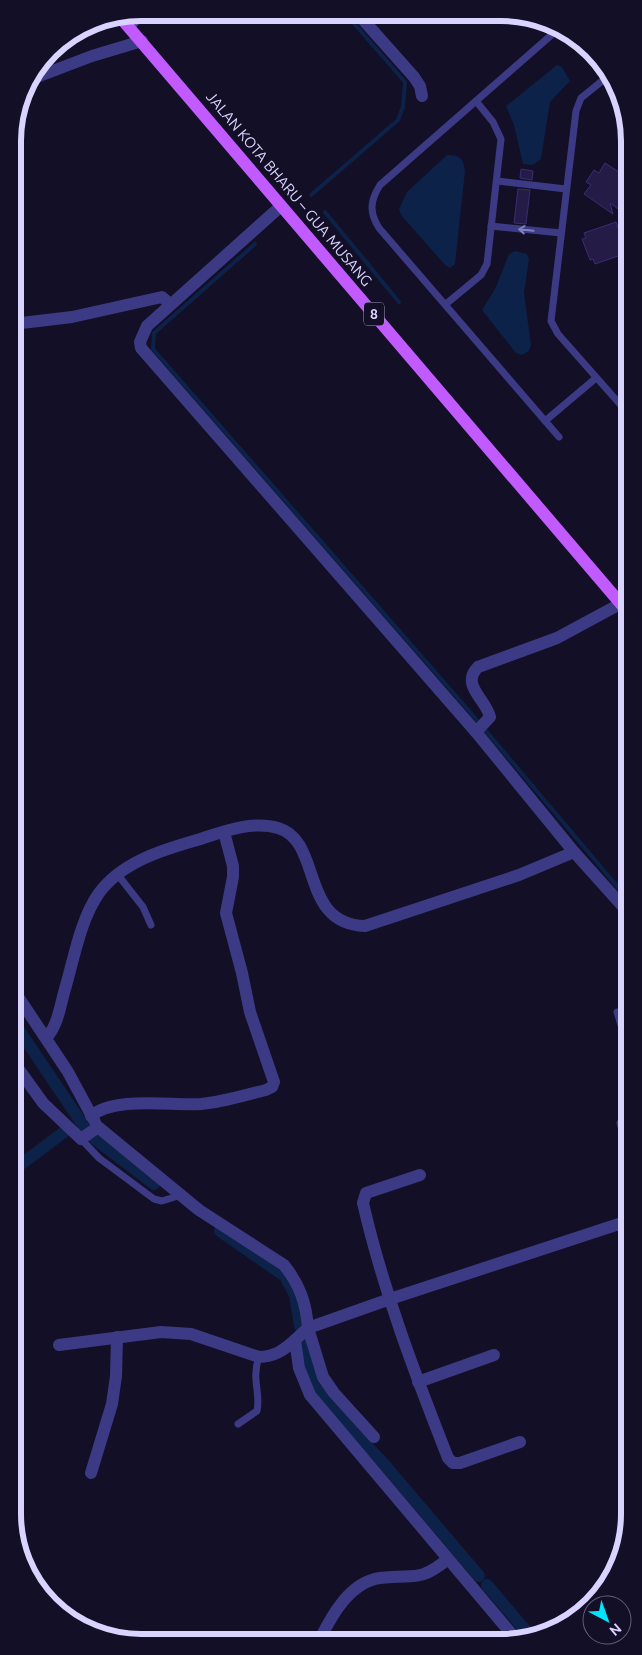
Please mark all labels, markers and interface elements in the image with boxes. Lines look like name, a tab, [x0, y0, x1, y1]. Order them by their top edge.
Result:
street label: JALAN KOTA BHARU – GUA MUSANG	[203, 88, 376, 289]
one-way arrow	[518, 225, 534, 235]
road number: 8	[364, 302, 384, 326]
north arrow	[582, 1595, 632, 1645]
text: N	[606, 1620, 625, 1639]

